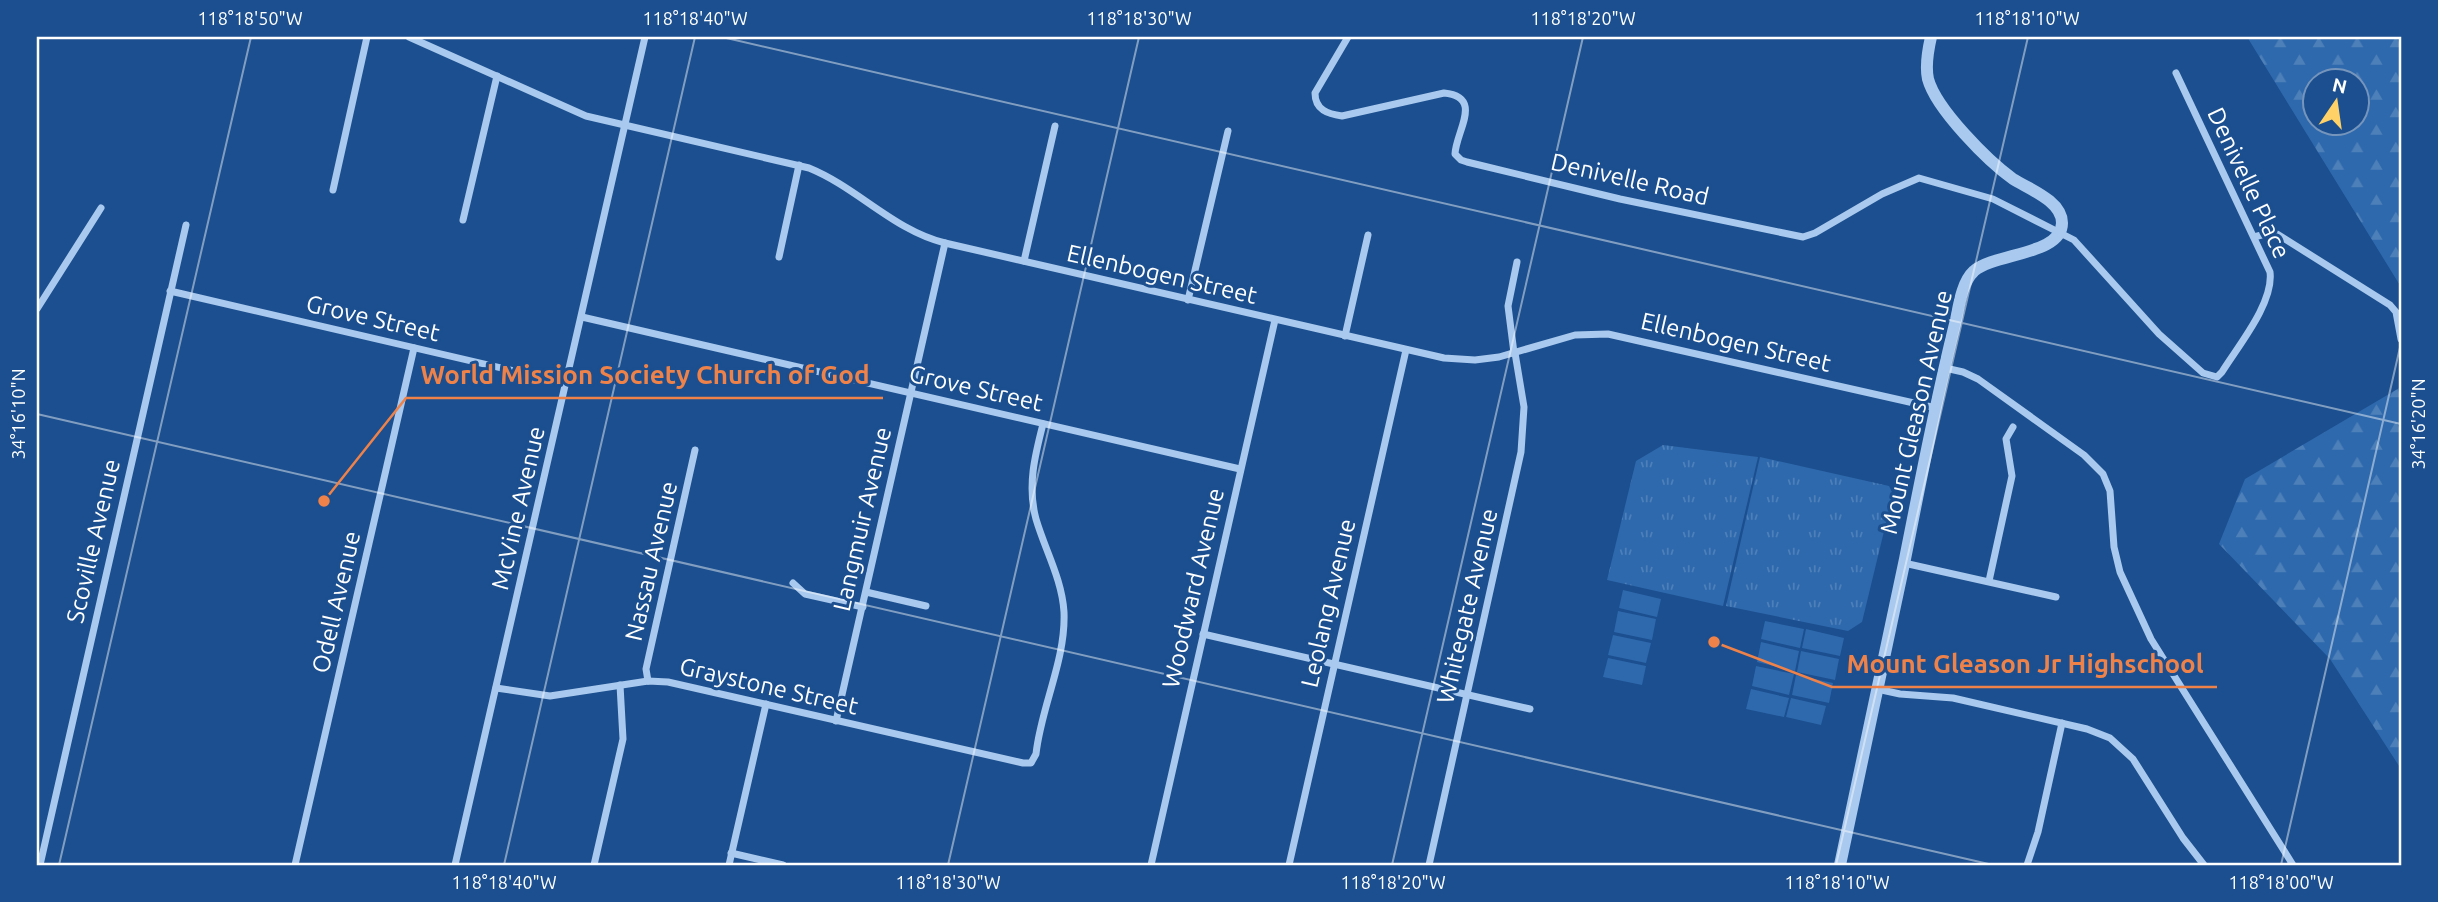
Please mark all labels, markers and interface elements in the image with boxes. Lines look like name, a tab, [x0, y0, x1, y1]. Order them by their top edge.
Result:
text: 118°18'50"W	[197, 8, 303, 28]
text: 118°18'40"W	[642, 8, 748, 28]
text: 118°18'30"W	[1086, 8, 1192, 28]
text: 118°18'20"W	[1530, 8, 1636, 28]
text: 118°18'10"W	[1974, 8, 2080, 28]
north arrow	[2302, 66, 2372, 136]
text: N	[2330, 73, 2349, 98]
street label: Denivelle Place	[2202, 103, 2296, 263]
street label: Denivelle Road	[1548, 148, 1712, 210]
street label: Ellenbogen Street	[1064, 239, 1260, 309]
street label: Mount Gleason Avenue	[1875, 287, 1957, 537]
street label: Grove Street	[304, 290, 443, 347]
street label: Ellenbogen Street	[1638, 307, 1834, 377]
callout: World Mission Society Church of God	[406, 351, 883, 398]
text: World Mission Society Church of God	[420, 360, 870, 389]
street label: Grove Street	[907, 360, 1046, 417]
text: 34°16'10"N	[8, 368, 28, 460]
text: 34°16'20"N	[2408, 378, 2428, 470]
street label: McVine Avenue	[486, 424, 550, 592]
street label: Langmuir Avenue	[828, 424, 896, 614]
street label: Scoville Avenue	[61, 456, 125, 626]
street label: Nassau Avenue	[620, 479, 682, 643]
street label: Woodward Avenue	[1157, 485, 1229, 691]
street label: Whitegate Avenue	[1431, 506, 1503, 706]
street label: Leolang Avenue	[1295, 516, 1361, 690]
street label: Odell Avenue	[307, 528, 365, 676]
callout: Mount Gleason Jr Highschool	[1832, 640, 2217, 687]
text: Mount Gleason Jr Highschool	[1846, 649, 2204, 678]
street label: Graystone Street	[677, 652, 861, 720]
text: 118°18'40"W	[451, 872, 557, 892]
text: 118°18'30"W	[895, 872, 1001, 892]
text: 118°18'20"W	[1340, 872, 1446, 892]
text: 118°18'10"W	[1784, 872, 1890, 892]
text: 118°18'00"W	[2228, 872, 2334, 892]

